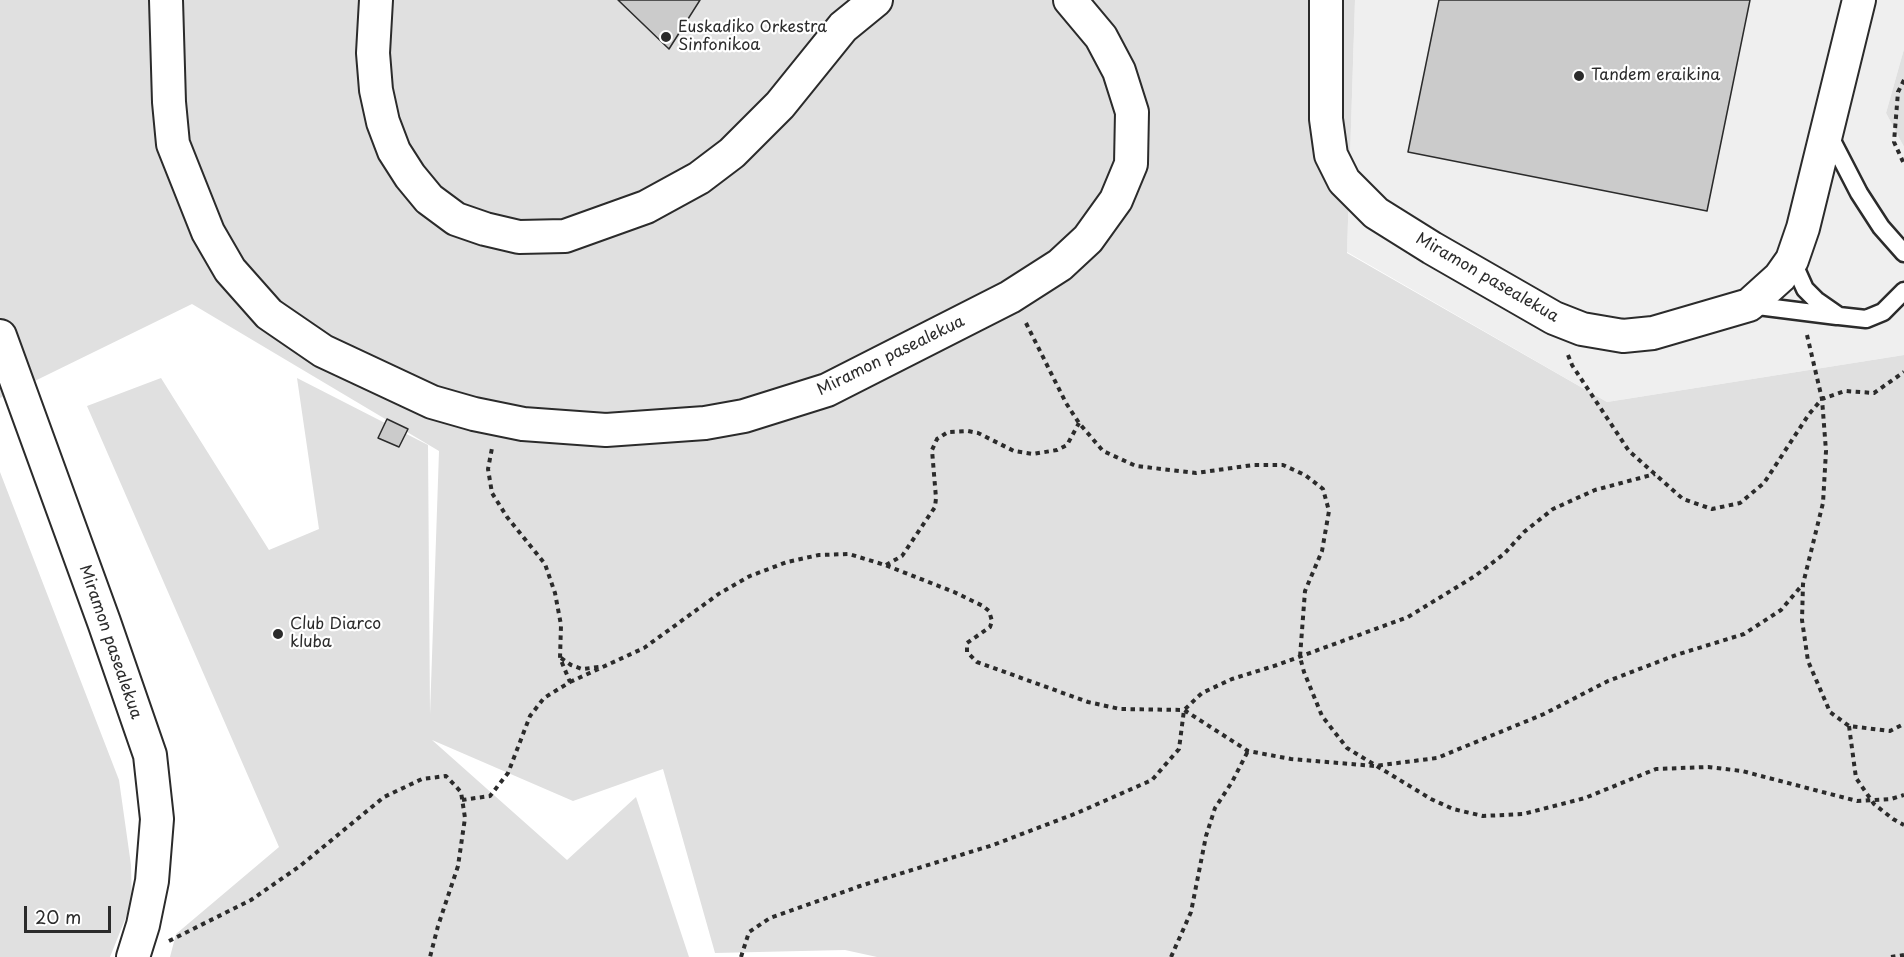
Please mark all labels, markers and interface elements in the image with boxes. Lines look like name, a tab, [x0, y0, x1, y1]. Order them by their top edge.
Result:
place label: Euskadiko Orkestra Sinfonikoa	[678, 18, 827, 56]
marker: Euskadiko Orkestra Sinfonikoa	[659, 30, 673, 44]
place label: Tandem eraikina	[1591, 66, 1720, 86]
marker: Tandem eraikina	[1572, 69, 1586, 83]
street label: Miramon pasealekua	[1412, 229, 1562, 327]
street label: Miramon pasealekua	[814, 312, 968, 400]
street label: Miramon pasealekua	[75, 562, 145, 722]
place label: Club Diarco kluba	[290, 615, 381, 653]
marker: Club Diarco kluba	[271, 627, 285, 641]
scale bar	[27, 894, 114, 932]
text: 20 m	[35, 903, 81, 930]

